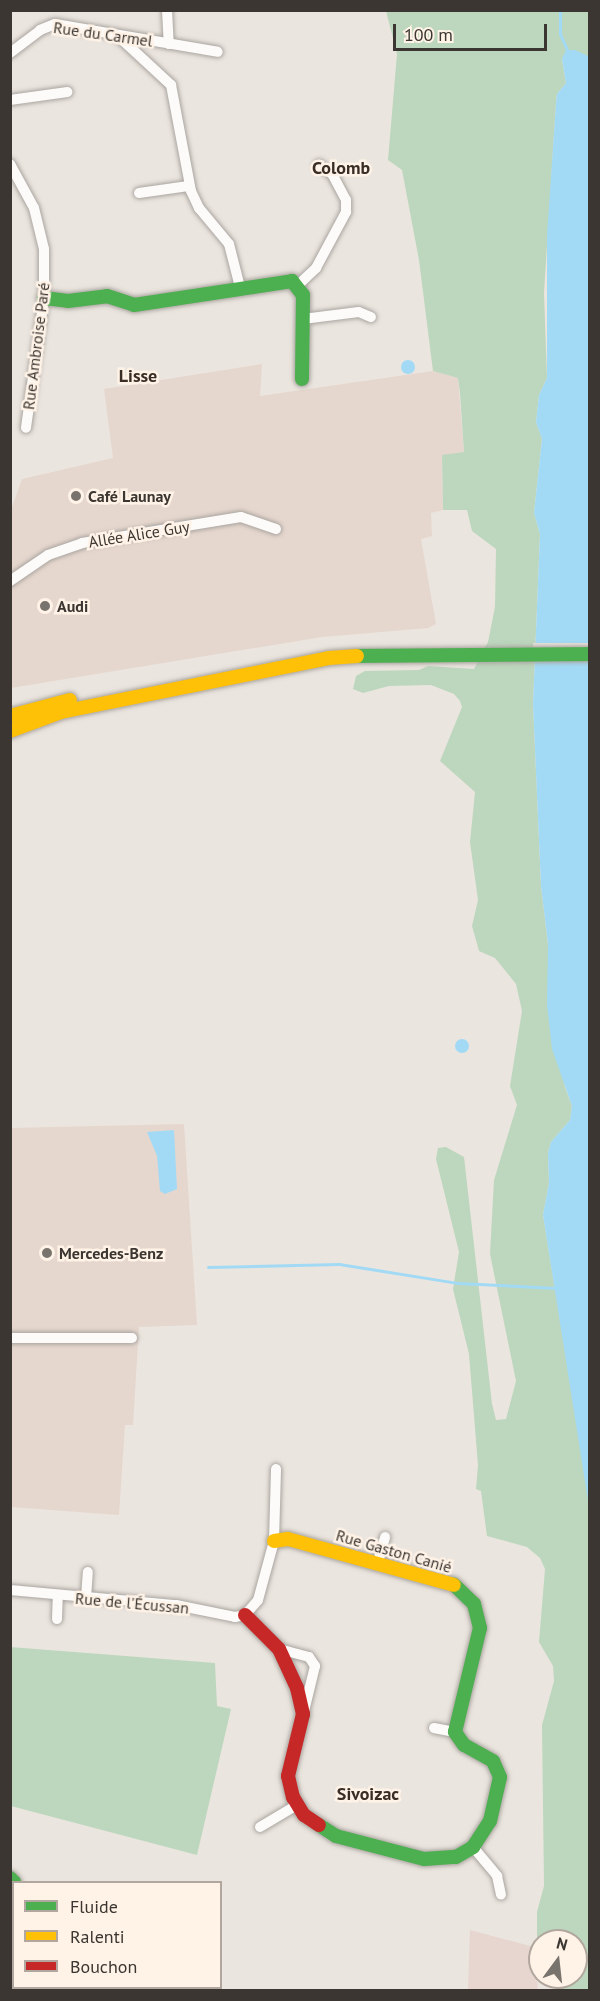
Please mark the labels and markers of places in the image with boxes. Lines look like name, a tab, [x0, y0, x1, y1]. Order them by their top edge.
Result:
place label: Café Launay	[88, 486, 171, 506]
marker: Café Launay	[69, 489, 83, 503]
place label: Audi	[57, 596, 88, 616]
marker: Audi	[38, 599, 52, 613]
place label: Mercedes-Benz	[59, 1243, 163, 1263]
marker: Mercedes-Benz	[40, 1246, 54, 1260]

